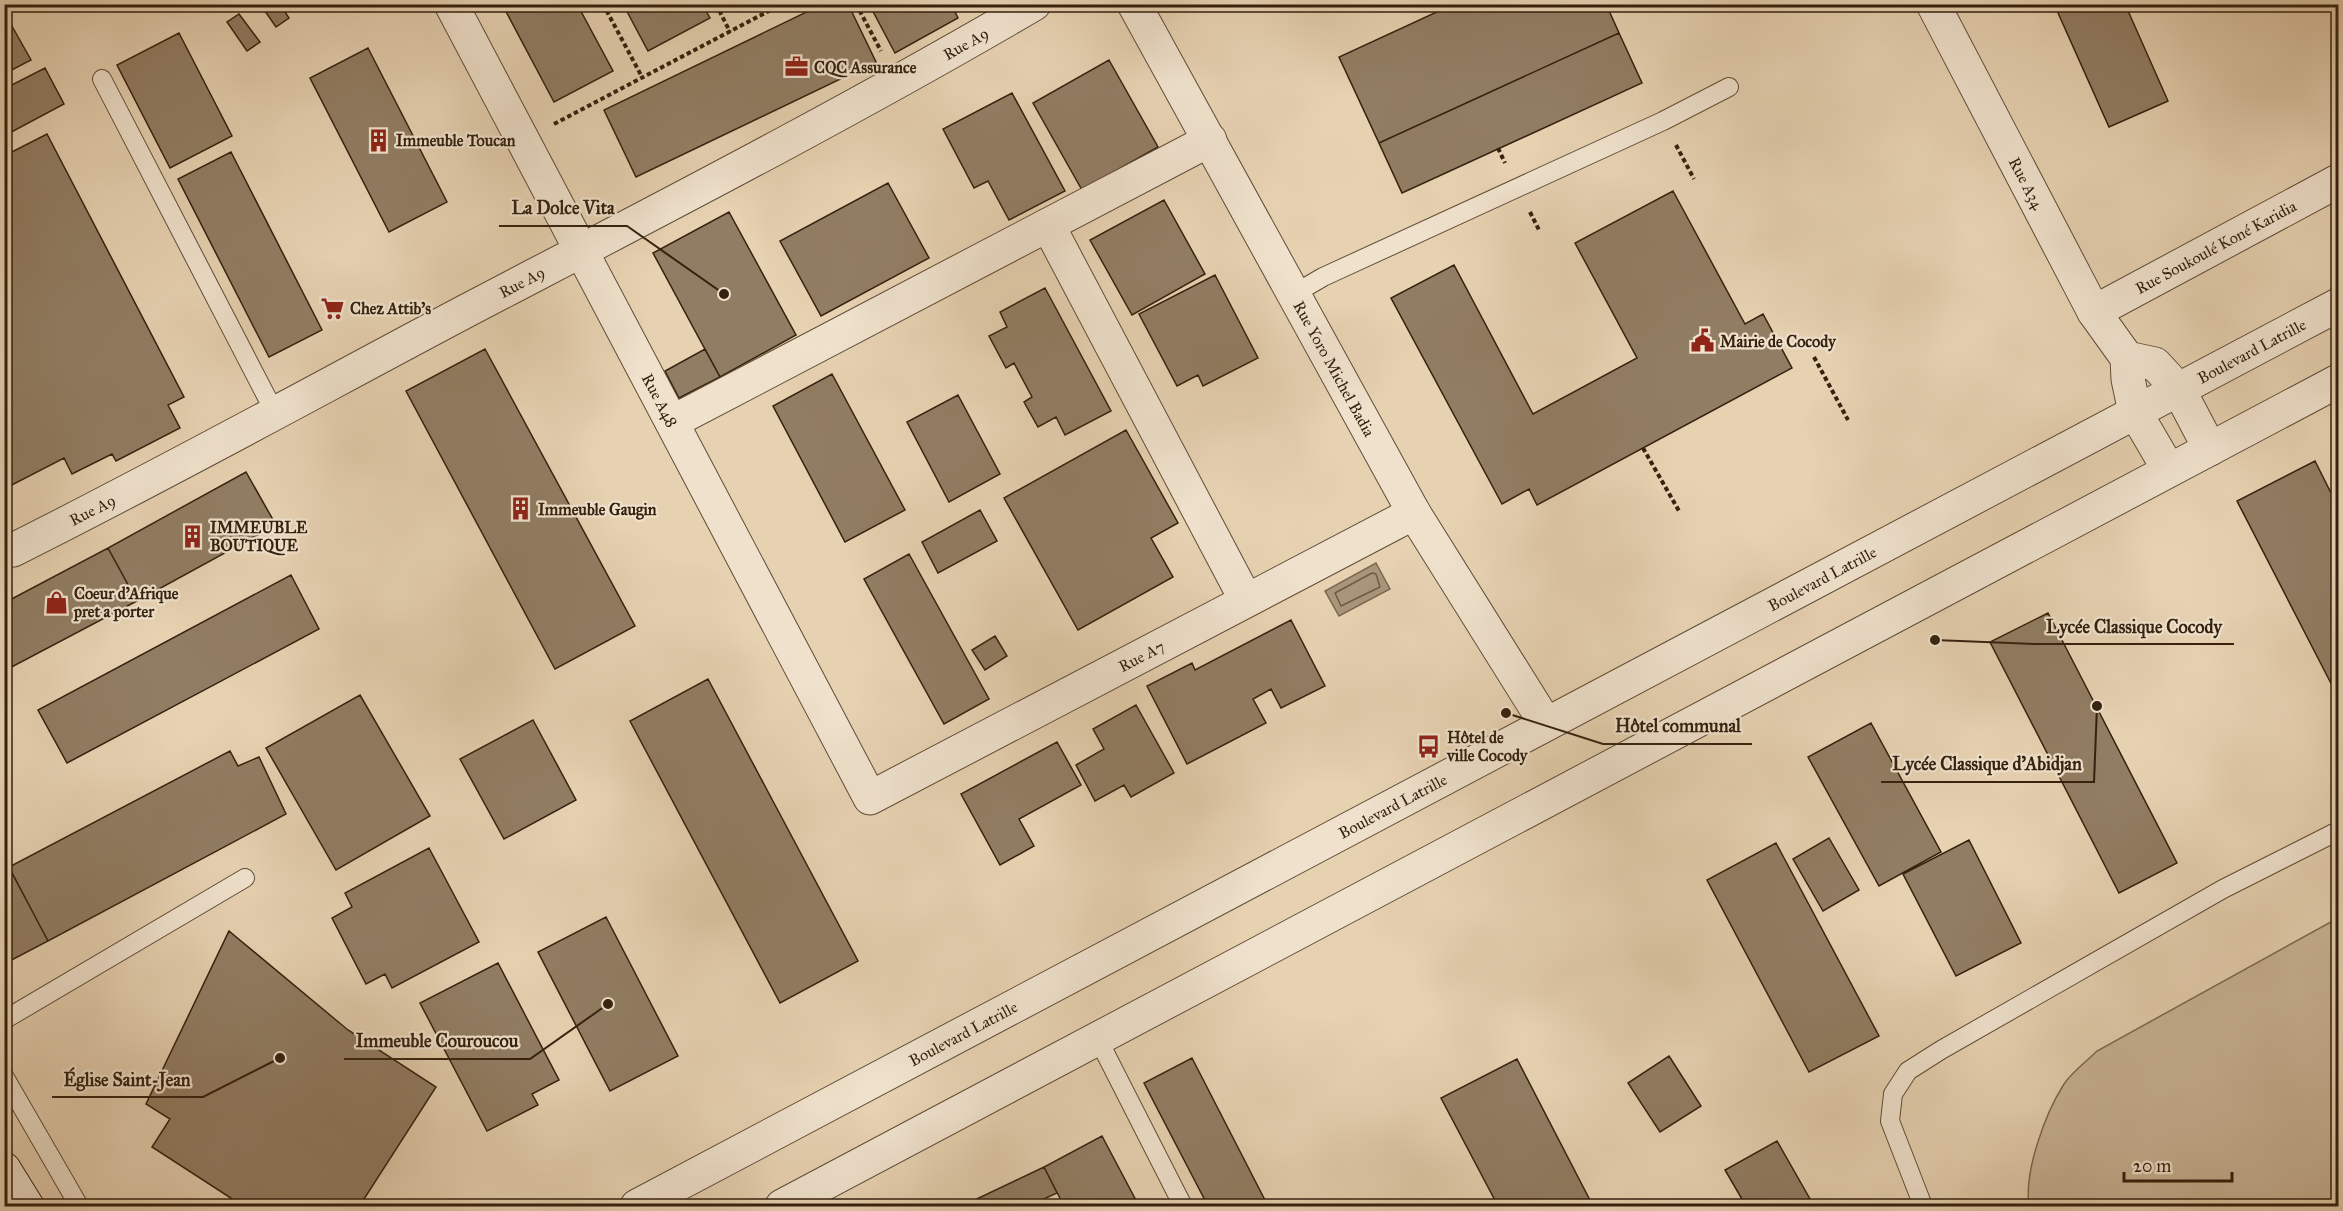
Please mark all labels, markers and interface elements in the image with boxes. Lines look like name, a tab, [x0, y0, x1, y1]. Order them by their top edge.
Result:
street label: Rue A9	[940, 23, 992, 64]
office icon: CQC Assurance	[783, 54, 809, 80]
place label: CQC Assurance	[814, 58, 917, 78]
building icon: Immeuble Toucan	[365, 127, 391, 153]
place label: Immeuble Toucan	[396, 131, 516, 150]
street label: Rue A34	[2005, 154, 2048, 213]
callout: La Dolce Vita	[499, 190, 627, 226]
street label: Rue Soukoulé Koné Karidia	[2132, 196, 2300, 298]
text: La Dolce Vita	[511, 197, 615, 219]
street label: Rue A9	[495, 262, 548, 302]
supermarket icon: Chez Attib's	[319, 295, 345, 321]
street label: Rue Yoro Michel Badia	[1290, 297, 1380, 440]
place label: Chez Attib's	[350, 299, 431, 318]
street label: Boulevard Latrille	[2194, 314, 2309, 387]
public building icon: Mairie de Cocody	[1689, 328, 1715, 354]
place label: Mairie de Cocody	[1720, 332, 1837, 352]
street label: Rue A48	[638, 370, 682, 430]
street label: Rue A9	[66, 490, 118, 529]
building icon: Immeuble Gaugin	[507, 496, 533, 522]
place label: Immeuble Gaugin	[538, 500, 657, 520]
place label: IMMEUBLE BOUTIQUE	[210, 518, 308, 556]
building icon: IMMEUBLE BOUTIQUE	[179, 523, 205, 549]
street label: Boulevard Latrille	[1765, 542, 1880, 615]
place label: Coeur d'Afrique pret a porter	[73, 584, 179, 622]
shop icon: Coeur d'Afrique pret a porter	[43, 589, 69, 615]
callout: Lycée Classique Cocody	[2034, 608, 2234, 644]
text: Lycée Classique Cocody	[2046, 616, 2223, 639]
street label: Rue A7	[1115, 636, 1167, 676]
callout: Hôtel communal	[1603, 708, 1752, 744]
text: Hôtel communal	[1615, 715, 1742, 737]
place label: Hôtel de ville Cocody	[1446, 728, 1529, 766]
bus stop icon: Hôtel de ville Cocody	[1416, 733, 1442, 759]
callout: Lycée Classique d'Abidjan	[1881, 746, 2094, 782]
text: Lycée Classique d'Abidjan	[1892, 753, 2082, 776]
street label: Boulevard Latrille	[1335, 769, 1450, 842]
street label: Boulevard Latrille	[906, 997, 1021, 1070]
callout: Immeuble Couroucou	[344, 1023, 530, 1059]
text: Immeuble Couroucou	[356, 1030, 519, 1052]
callout: Église Saint-Jean	[52, 1061, 203, 1097]
text: Église Saint-Jean	[63, 1066, 191, 1092]
scale bar	[2124, 1145, 2232, 1183]
text: 20 m	[2133, 1155, 2171, 1177]

